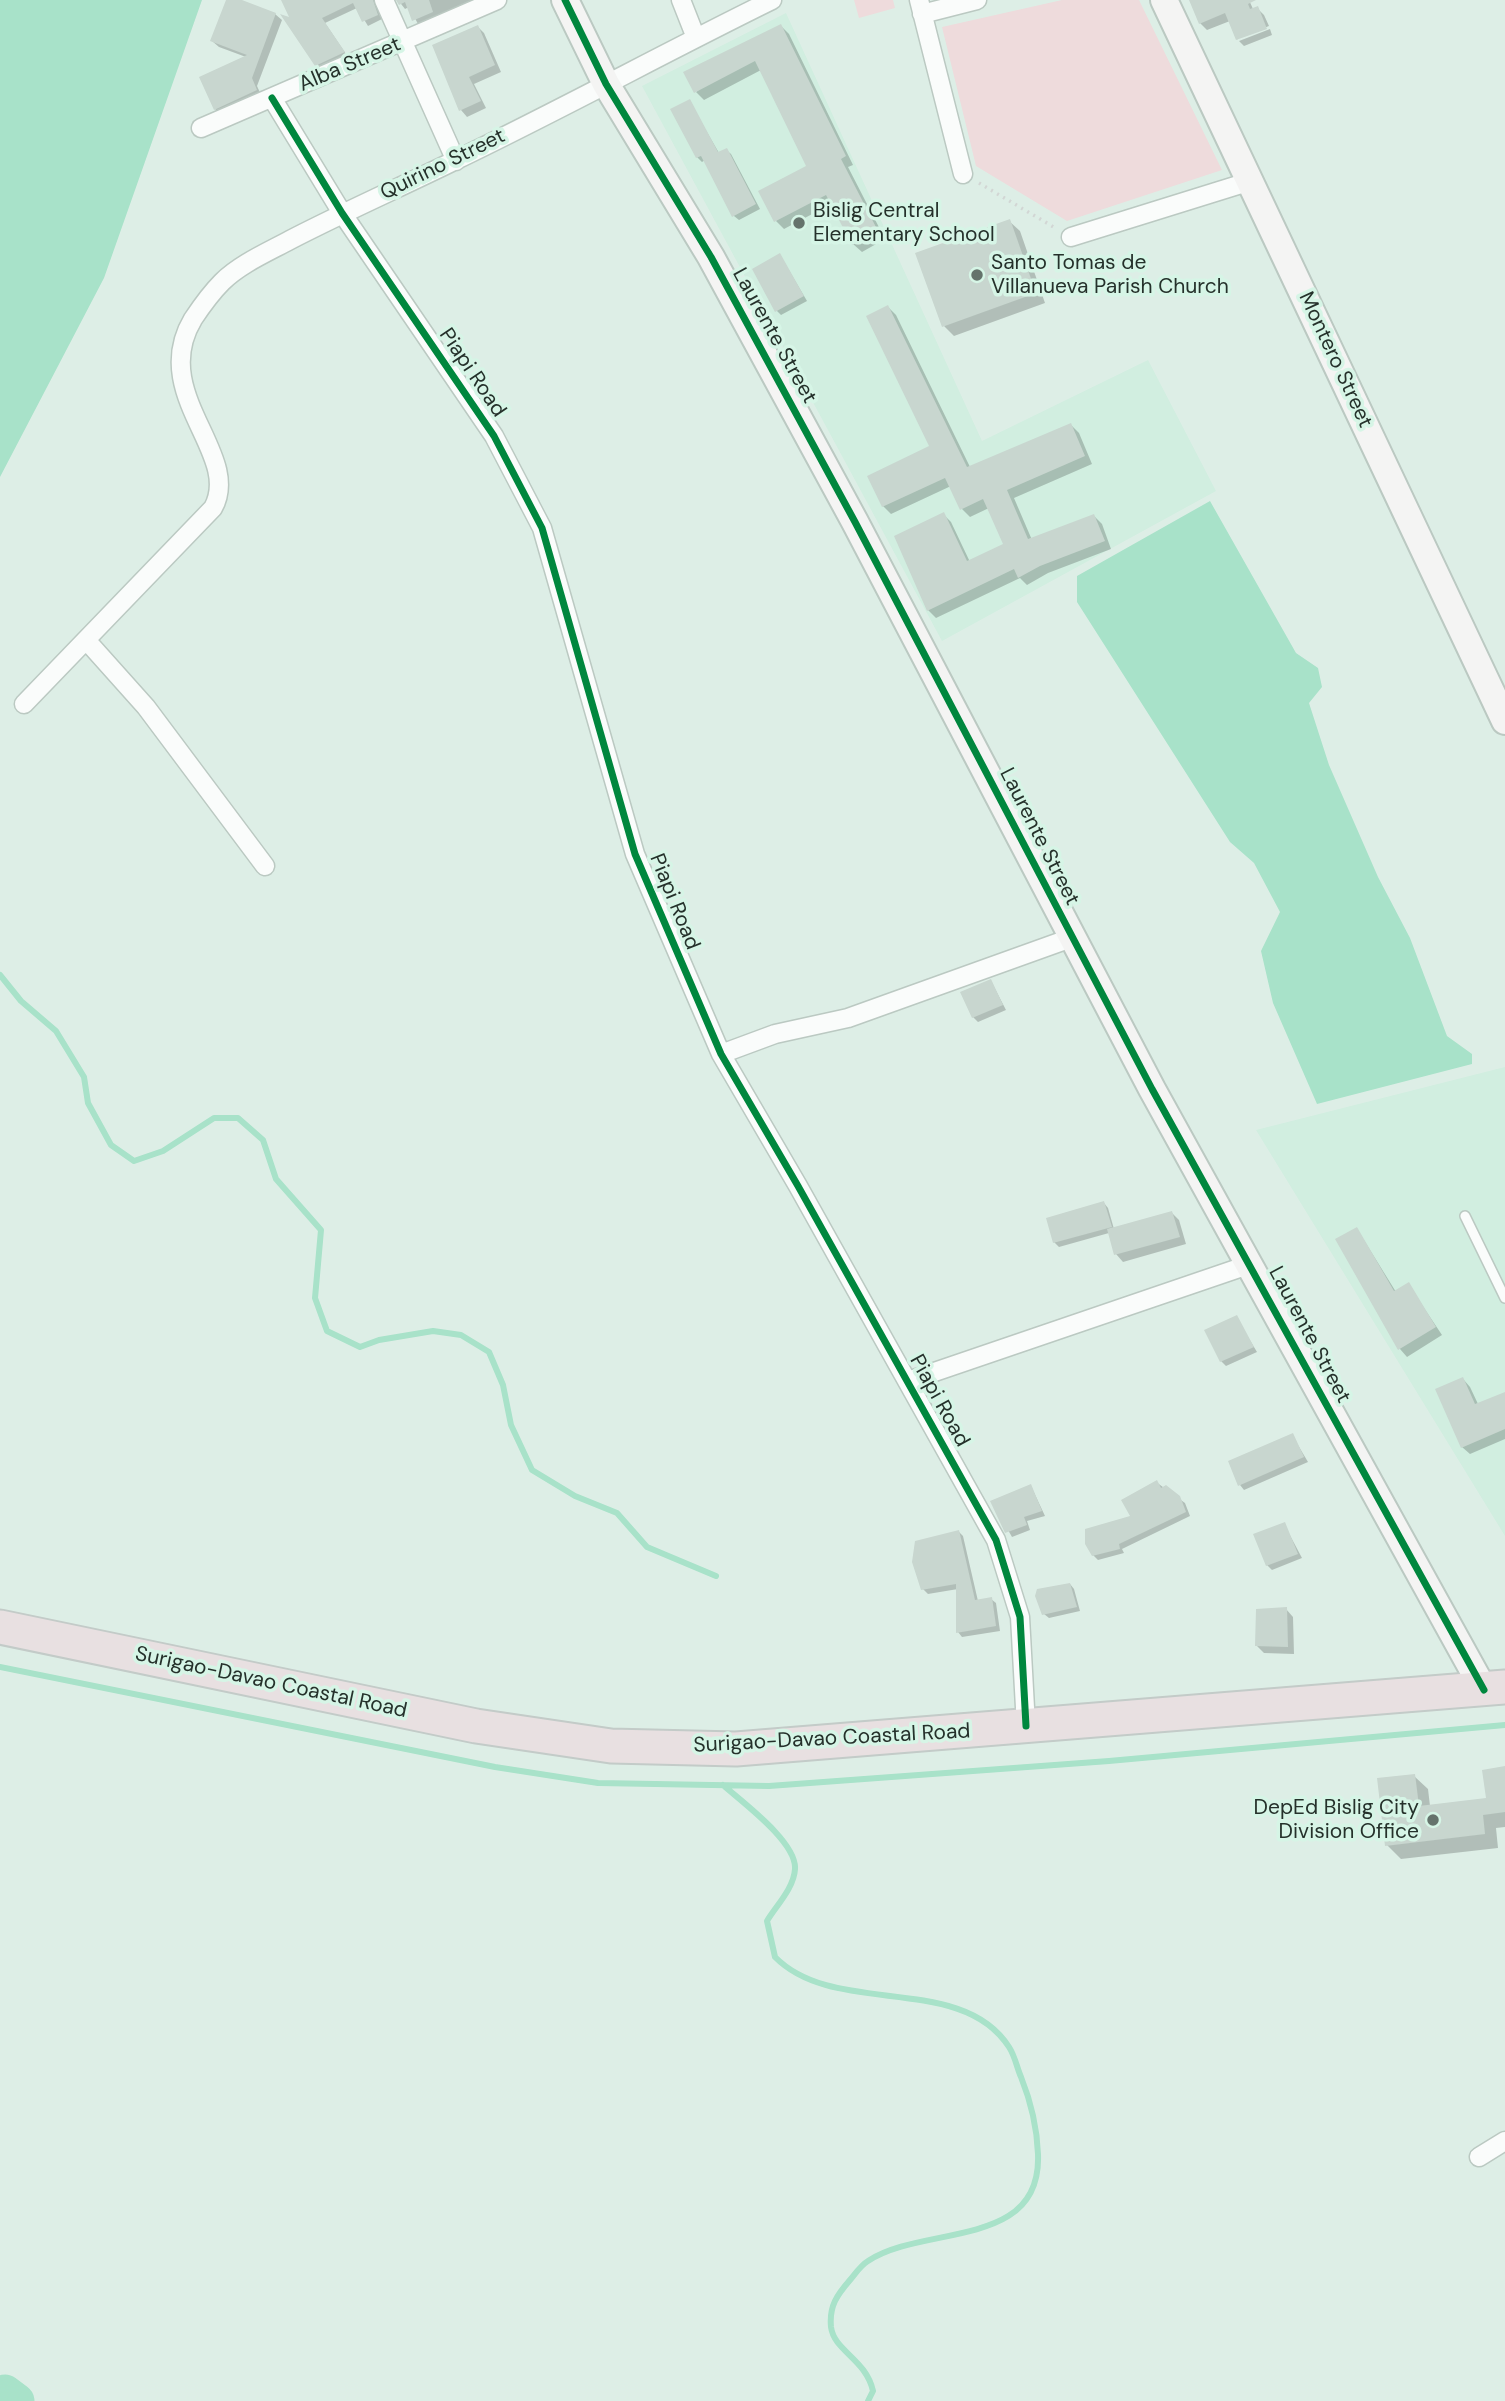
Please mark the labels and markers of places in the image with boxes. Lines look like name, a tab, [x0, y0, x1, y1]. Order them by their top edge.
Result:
place label: Bislig Central Elementary School	[813, 198, 995, 248]
marker: Bislig Central Elementary School	[791, 215, 807, 231]
place label: Santo Tomas de Villanueva Parish Church	[991, 250, 1229, 300]
marker: Santo Tomas de Villanueva Parish Church	[969, 267, 985, 283]
place label: DepEd Bislig City Division Office	[1254, 1795, 1419, 1845]
marker: DepEd Bislig City Division Office	[1425, 1812, 1441, 1828]

